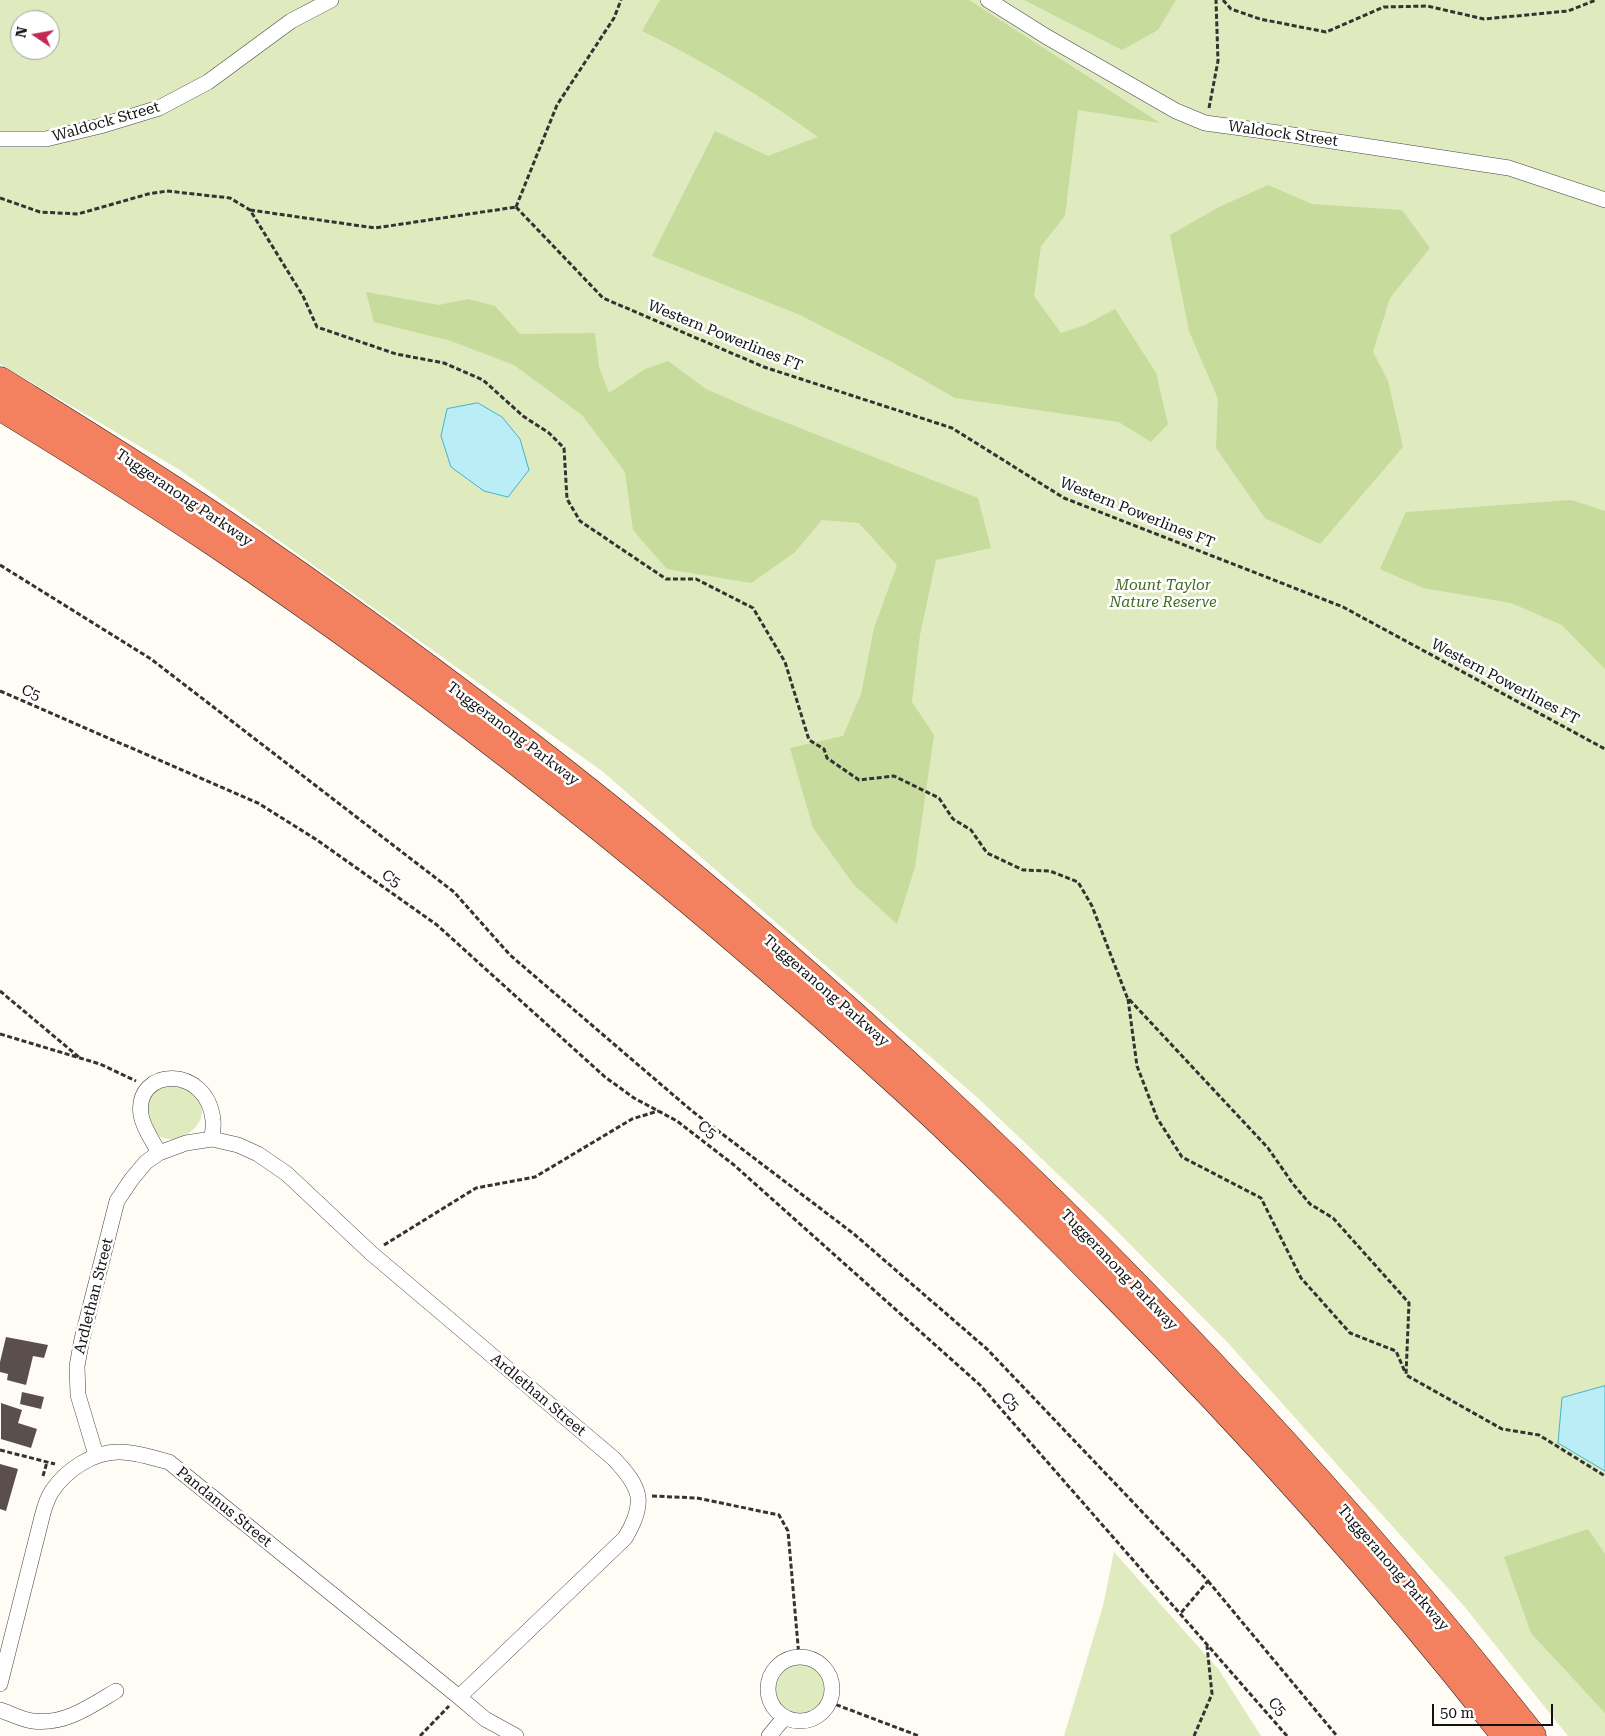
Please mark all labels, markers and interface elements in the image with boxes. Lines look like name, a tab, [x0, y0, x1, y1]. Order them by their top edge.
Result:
north arrow	[10, 10, 60, 60]
text: N	[12, 25, 30, 39]
street label: Waldock Street	[50, 98, 162, 146]
street label: Waldock Street	[1227, 117, 1339, 151]
street label: Western Powerlines FT	[645, 297, 805, 375]
street label: Tuggeranong Parkway	[112, 446, 256, 550]
street label: Western Powerlines FT	[1057, 474, 1217, 552]
park label: Mount Taylor Nature Reserve	[1109, 577, 1217, 612]
street label: Western Powerlines FT	[1428, 635, 1582, 729]
street label: Tuggeranong Parkway	[443, 678, 583, 790]
street label: C5	[19, 681, 43, 705]
street label: C5	[378, 866, 404, 892]
street label: Tuggeranong Parkway	[759, 931, 893, 1051]
street label: C5	[694, 1117, 720, 1143]
street label: Tuggeranong Parkway	[1057, 1206, 1181, 1334]
street label: Ardlethan Street	[71, 1236, 117, 1356]
street label: Ardlethan Street	[487, 1350, 589, 1440]
street label: C5	[997, 1389, 1023, 1415]
street label: Pandanus Street	[173, 1463, 275, 1551]
street label: Tuggeranong Parkway	[1333, 1501, 1453, 1635]
street label: C5	[1264, 1694, 1290, 1720]
scale bar	[1435, 1694, 1556, 1726]
text: 50 m	[1440, 1704, 1474, 1722]

